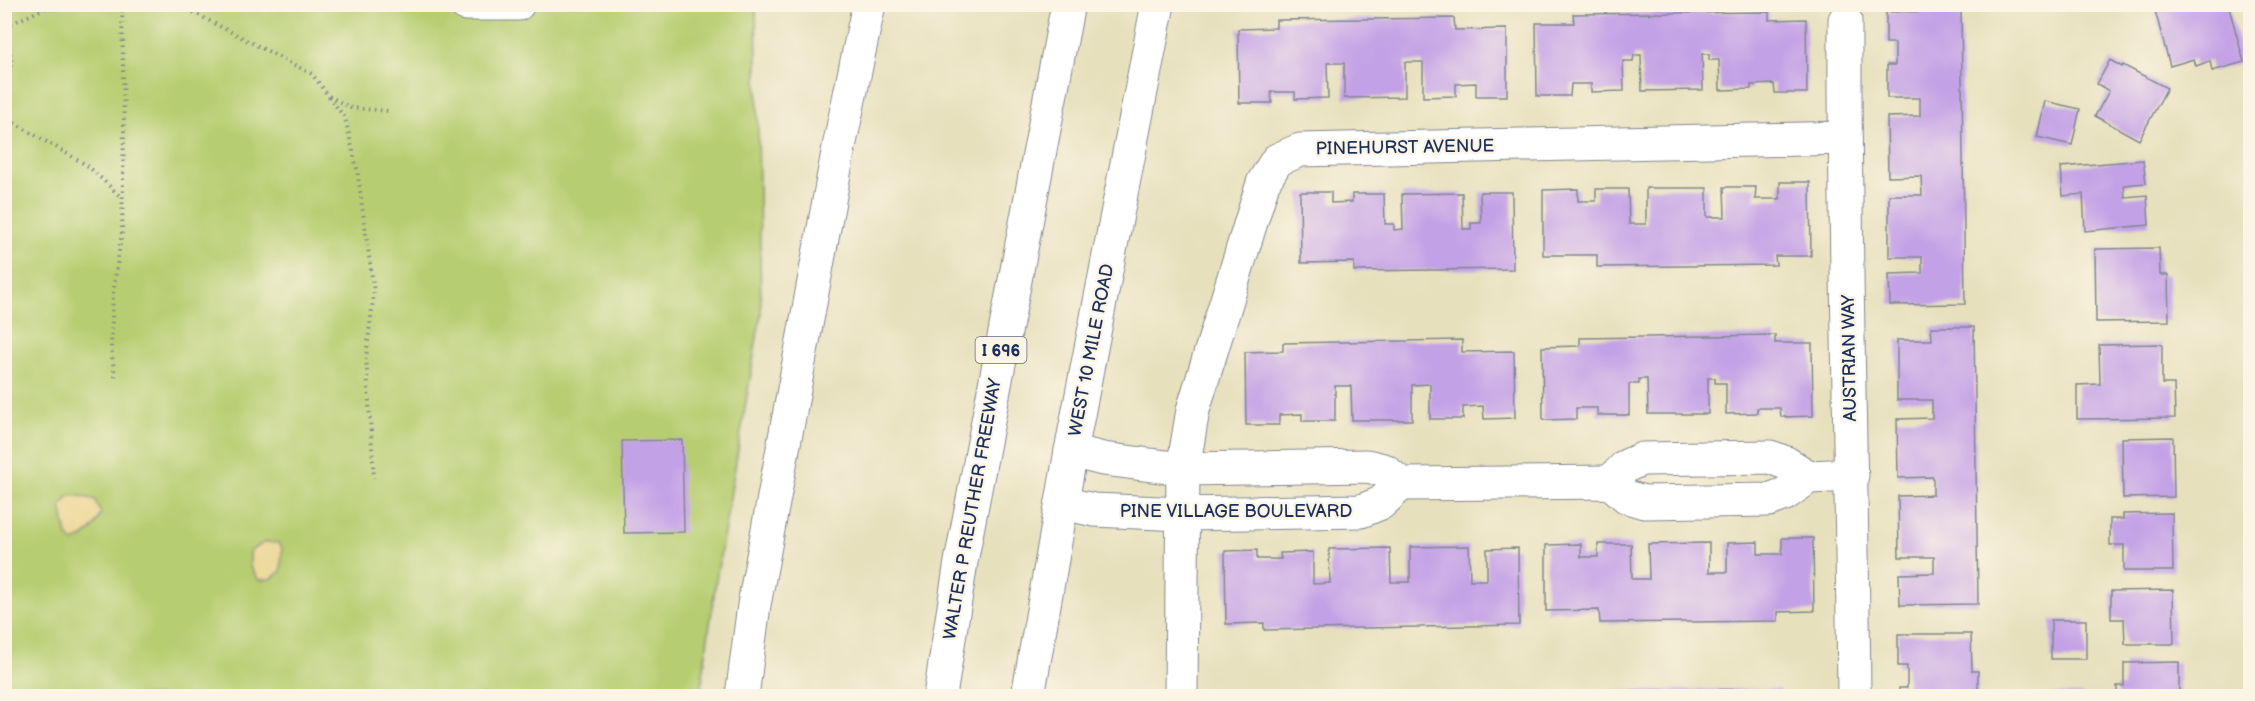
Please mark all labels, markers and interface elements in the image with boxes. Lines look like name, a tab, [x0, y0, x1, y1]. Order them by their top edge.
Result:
street label: PINEHURST AVENUE	[1315, 135, 1495, 160]
street label: WEST 10 MILE ROAD	[1064, 262, 1119, 438]
street label: AUSTRIAN WAY	[1838, 294, 1861, 422]
road number: I 696	[976, 337, 1026, 363]
street label: WALTER P REUTHER FREEWAY	[939, 376, 1006, 641]
street label: PINE VILLAGE BOULEVARD	[1120, 501, 1352, 522]

